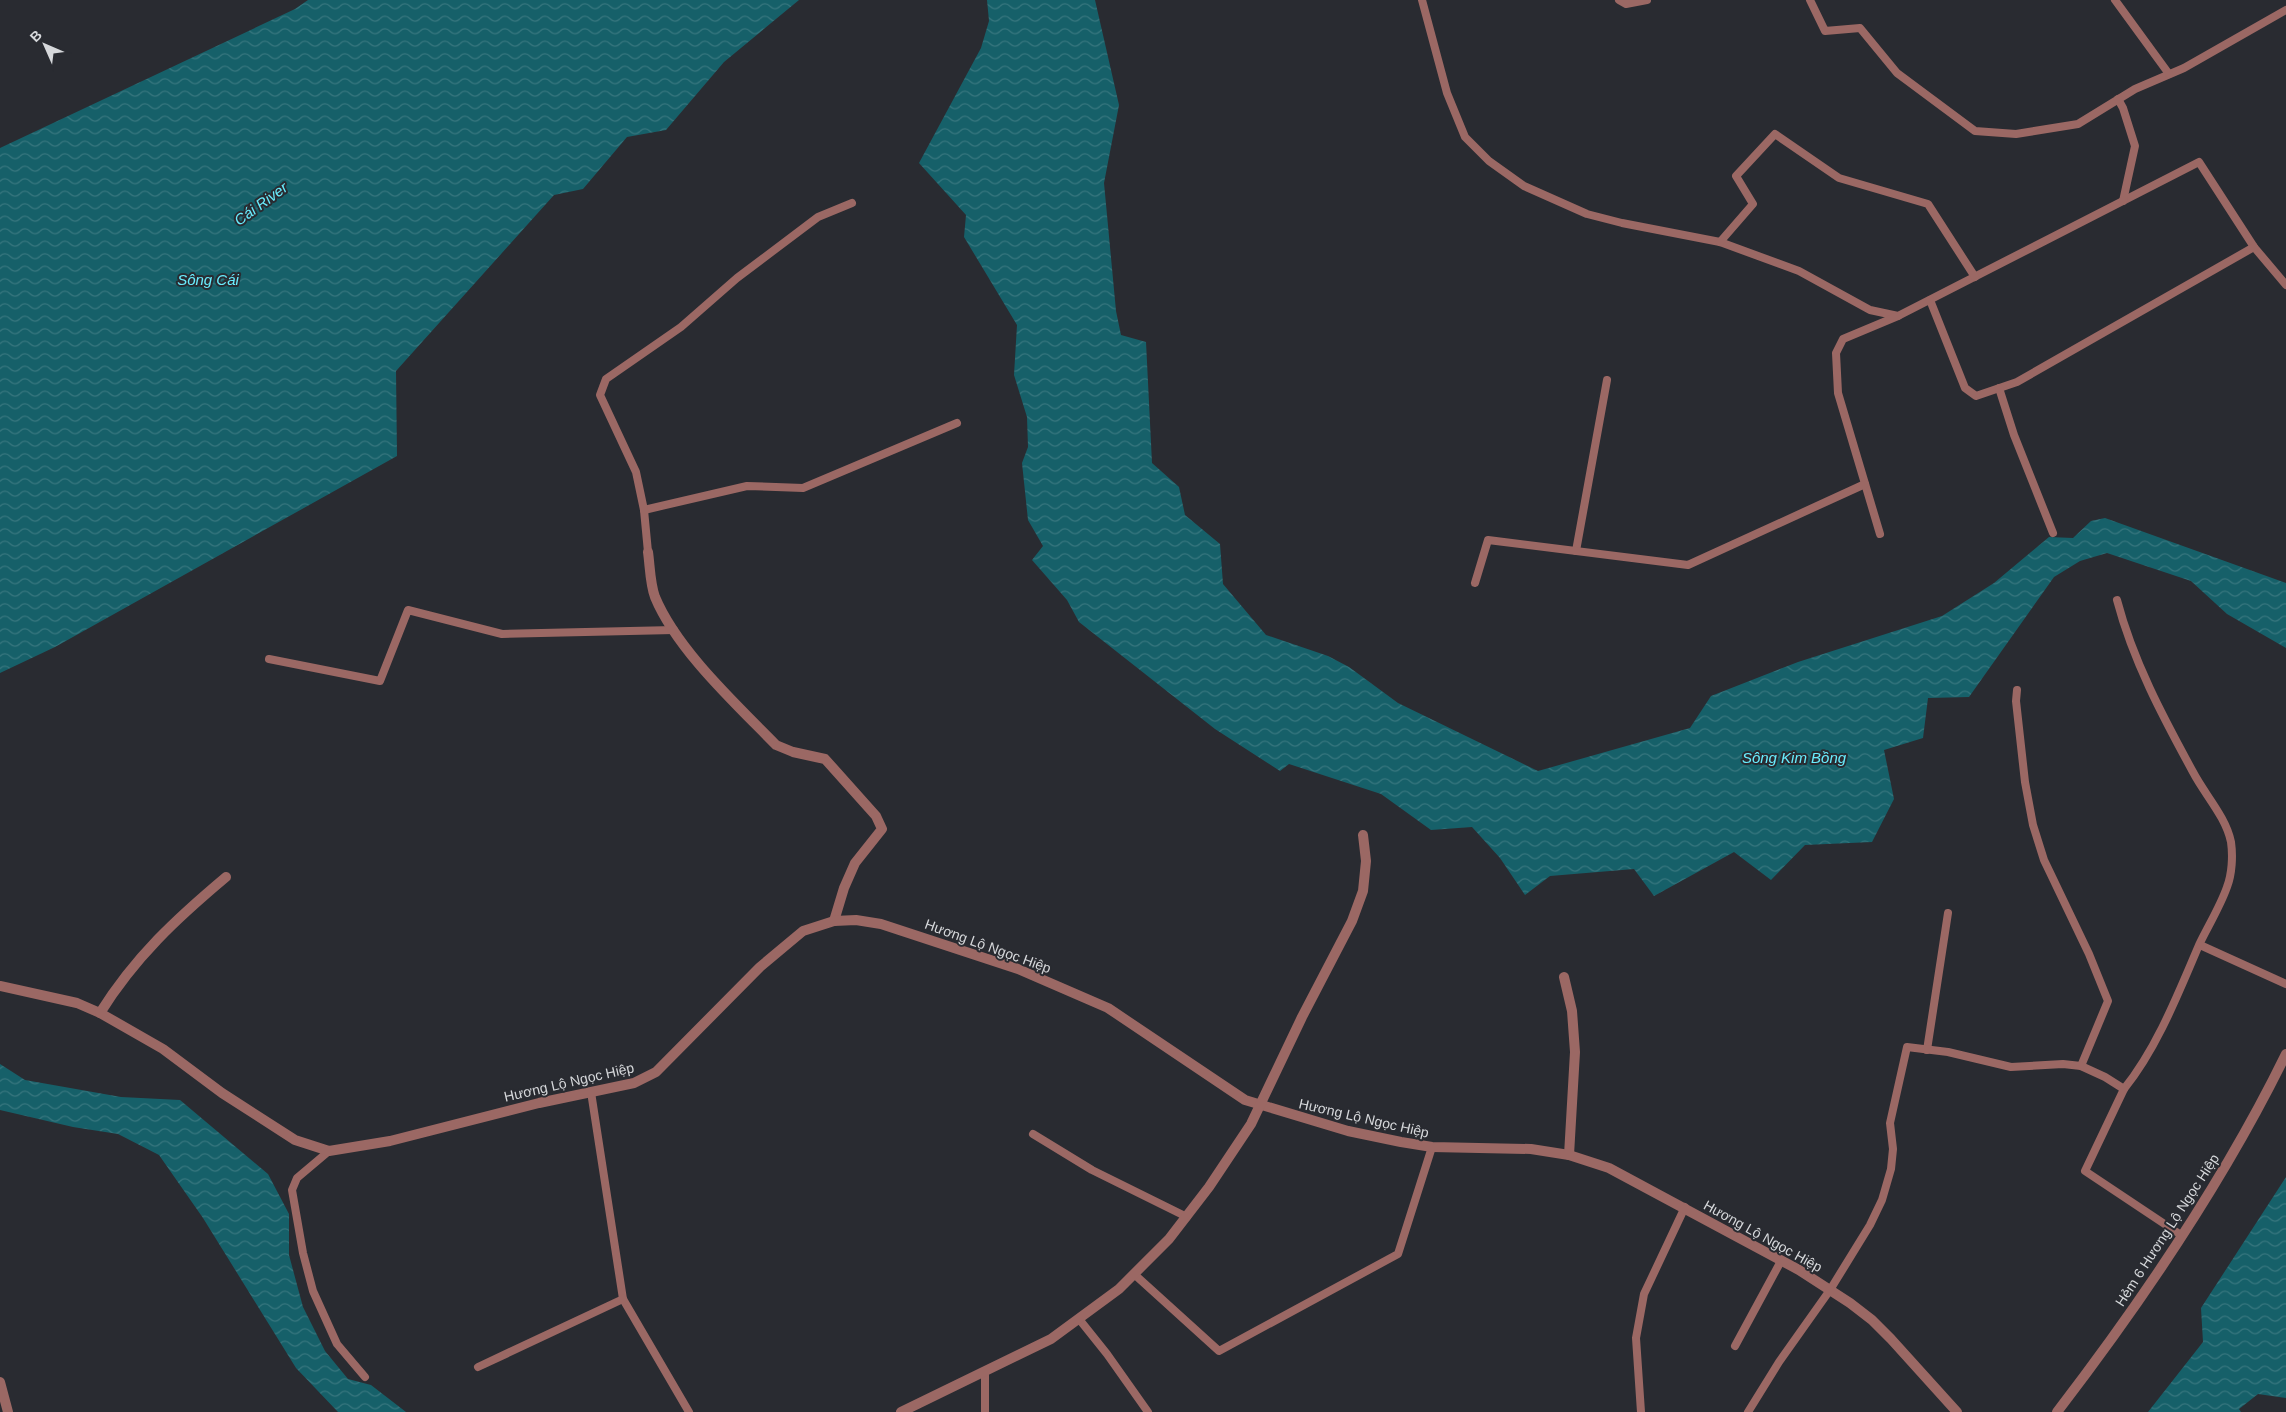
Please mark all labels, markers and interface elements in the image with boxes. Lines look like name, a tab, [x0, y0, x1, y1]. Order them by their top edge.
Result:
north arrow	[20, 20, 70, 70]
text: B	[27, 27, 45, 45]
water label: Cái River	[231, 178, 291, 229]
water label: Sông Cái	[177, 271, 240, 288]
water label: Sông Kim Bồng	[1742, 749, 1847, 766]
street label: Hương Lộ Ngọc Hiệp	[923, 916, 1053, 976]
street label: Hương Lộ Ngọc Hiệp	[502, 1059, 636, 1105]
street label: Hương Lộ Ngọc Hiệp	[1297, 1095, 1431, 1141]
street label: Hẻm 6 Hương Lộ Ngọc Hiệp	[2112, 1151, 2222, 1309]
street label: Hương Lộ Ngọc Hiệp	[1701, 1197, 1825, 1275]

